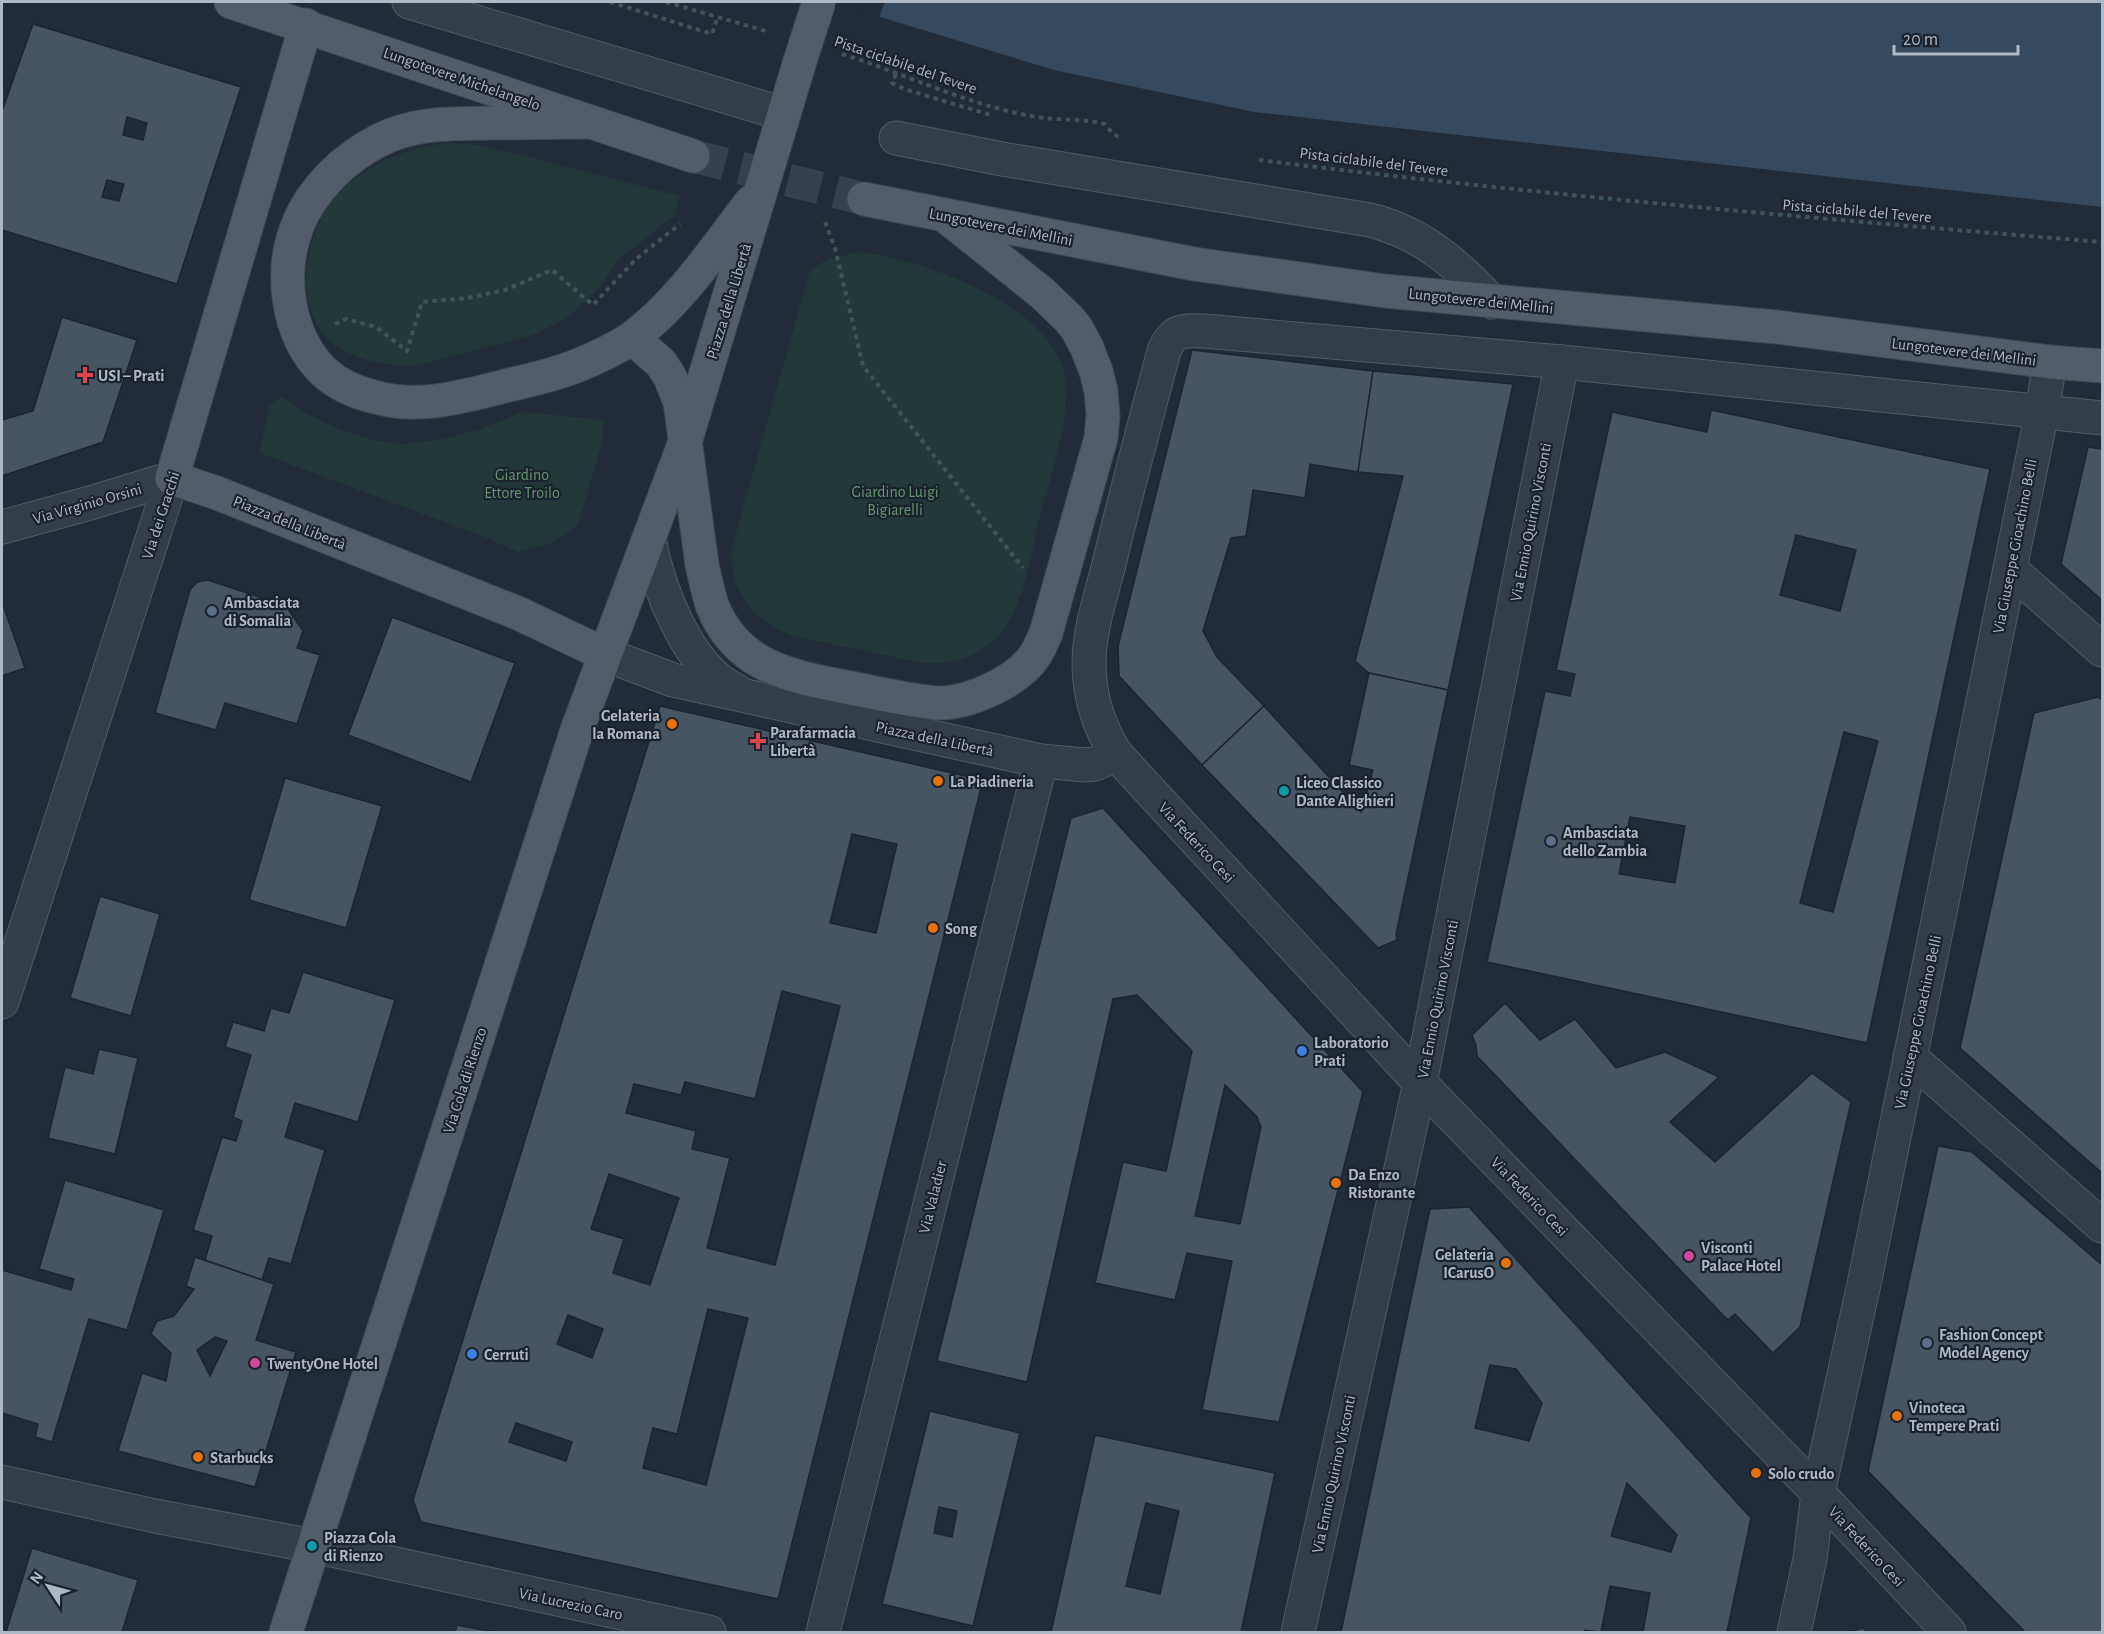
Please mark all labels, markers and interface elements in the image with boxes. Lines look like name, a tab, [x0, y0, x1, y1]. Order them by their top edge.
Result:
scale bar	[1894, 18, 2018, 56]
text: 20 m	[1903, 31, 1938, 49]
street label: Pista ciclabile del Tevere	[832, 33, 979, 97]
street label: Lungotevere Michelangelo	[381, 45, 542, 113]
street label: Pista ciclabile del Tevere	[1299, 145, 1449, 179]
street label: Pista ciclabile del Tevere	[1782, 197, 1932, 225]
street label: Lungotevere dei Mellini	[928, 205, 1074, 249]
street label: Piazza della Libertà	[704, 241, 754, 361]
street label: Lungotevere dei Mellini	[1408, 285, 1554, 317]
street label: Lungotevere dei Mellini	[1891, 335, 2037, 369]
marker: USI – Prati	[76, 366, 94, 384]
place label: USI – Prati	[98, 368, 165, 384]
street label: Via Ennio Quirino Visconti	[1508, 442, 1555, 603]
street label: Via Giuseppe Gioachino Belli	[1990, 458, 2040, 635]
park label: Giardino Ettore Troilo	[484, 467, 560, 501]
street label: Via dei Gracchi	[139, 469, 183, 561]
street label: Via Virginio Orsini	[31, 481, 144, 527]
park label: Giardino Luigi Bigiarelli	[851, 484, 939, 518]
street label: Piazza della Libertà	[231, 493, 348, 553]
place label: Ambasciata di Somalia	[224, 595, 300, 629]
marker: Ambasciata di Somalia	[205, 604, 219, 618]
place label: Gelateria la Romana	[592, 708, 660, 742]
marker: Gelateria la Romana	[665, 717, 679, 731]
street label: Piazza della Libertà	[874, 719, 995, 759]
place label: Parafarmacia Libertà	[770, 725, 856, 759]
marker: Parafarmacia Libertà	[751, 734, 765, 748]
marker: La Piadineria	[931, 774, 945, 788]
place label: La Piadineria	[950, 774, 1034, 790]
place label: Liceo Classico Dante Alighieri	[1296, 775, 1394, 809]
marker: Liceo Classico Dante Alighieri	[1277, 784, 1291, 798]
street label: Via Federico Cesi	[1155, 799, 1237, 886]
place label: Ambasciata dello Zambia	[1563, 825, 1647, 859]
marker: Ambasciata dello Zambia	[1544, 834, 1558, 848]
street label: Via Ennio Quirino Visconti	[1415, 919, 1462, 1080]
marker: Song	[926, 921, 940, 935]
place label: Song	[945, 921, 978, 937]
street label: Via Giuseppe Gioachino Belli	[1892, 934, 1944, 1111]
street label: Via Cola di Rienzo	[440, 1025, 490, 1135]
place label: Laboratorio Prati	[1314, 1035, 1389, 1069]
marker: Laboratorio Prati	[1295, 1044, 1309, 1058]
street label: Via Federico Cesi	[1488, 1154, 1571, 1239]
street label: Via Valadier	[916, 1158, 950, 1235]
place label: Da Enzo Ristorante	[1348, 1167, 1416, 1201]
marker: Da Enzo Ristorante	[1329, 1176, 1343, 1190]
place label: Visconti Palace Hotel	[1701, 1240, 1781, 1274]
place label: Gelateria ICarusO	[1435, 1247, 1494, 1281]
marker: Visconti Palace Hotel	[1682, 1249, 1696, 1263]
marker: Gelateria ICarusO	[1499, 1256, 1513, 1270]
place label: Fashion Concept Model Agency	[1939, 1327, 2043, 1362]
marker: Fashion Concept Model Agency	[1920, 1336, 1934, 1350]
marker: Cerruti	[465, 1347, 479, 1361]
place label: Cerruti	[484, 1347, 529, 1363]
marker: TwentyOne Hotel	[248, 1356, 262, 1370]
place label: TwentyOne Hotel	[267, 1356, 378, 1373]
street label: Via Ennio Quirino Visconti	[1309, 1394, 1360, 1555]
place label: Vinoteca Tempere Prati	[1909, 1400, 1999, 1434]
marker: Vinoteca Tempere Prati	[1890, 1409, 1904, 1423]
marker: Starbucks	[191, 1450, 205, 1464]
place label: Starbucks	[210, 1450, 273, 1466]
marker: Solo crudo	[1749, 1466, 1763, 1480]
place label: Solo crudo	[1768, 1466, 1835, 1482]
street label: Via Federico Cesi	[1825, 1503, 1907, 1590]
place label: Piazza Cola di Rienzo	[324, 1530, 397, 1564]
marker: Piazza Cola di Rienzo	[305, 1539, 319, 1553]
north arrow	[18, 1556, 78, 1616]
text: N	[27, 1569, 46, 1587]
street label: Via Lucrezio Caro	[517, 1585, 624, 1623]

